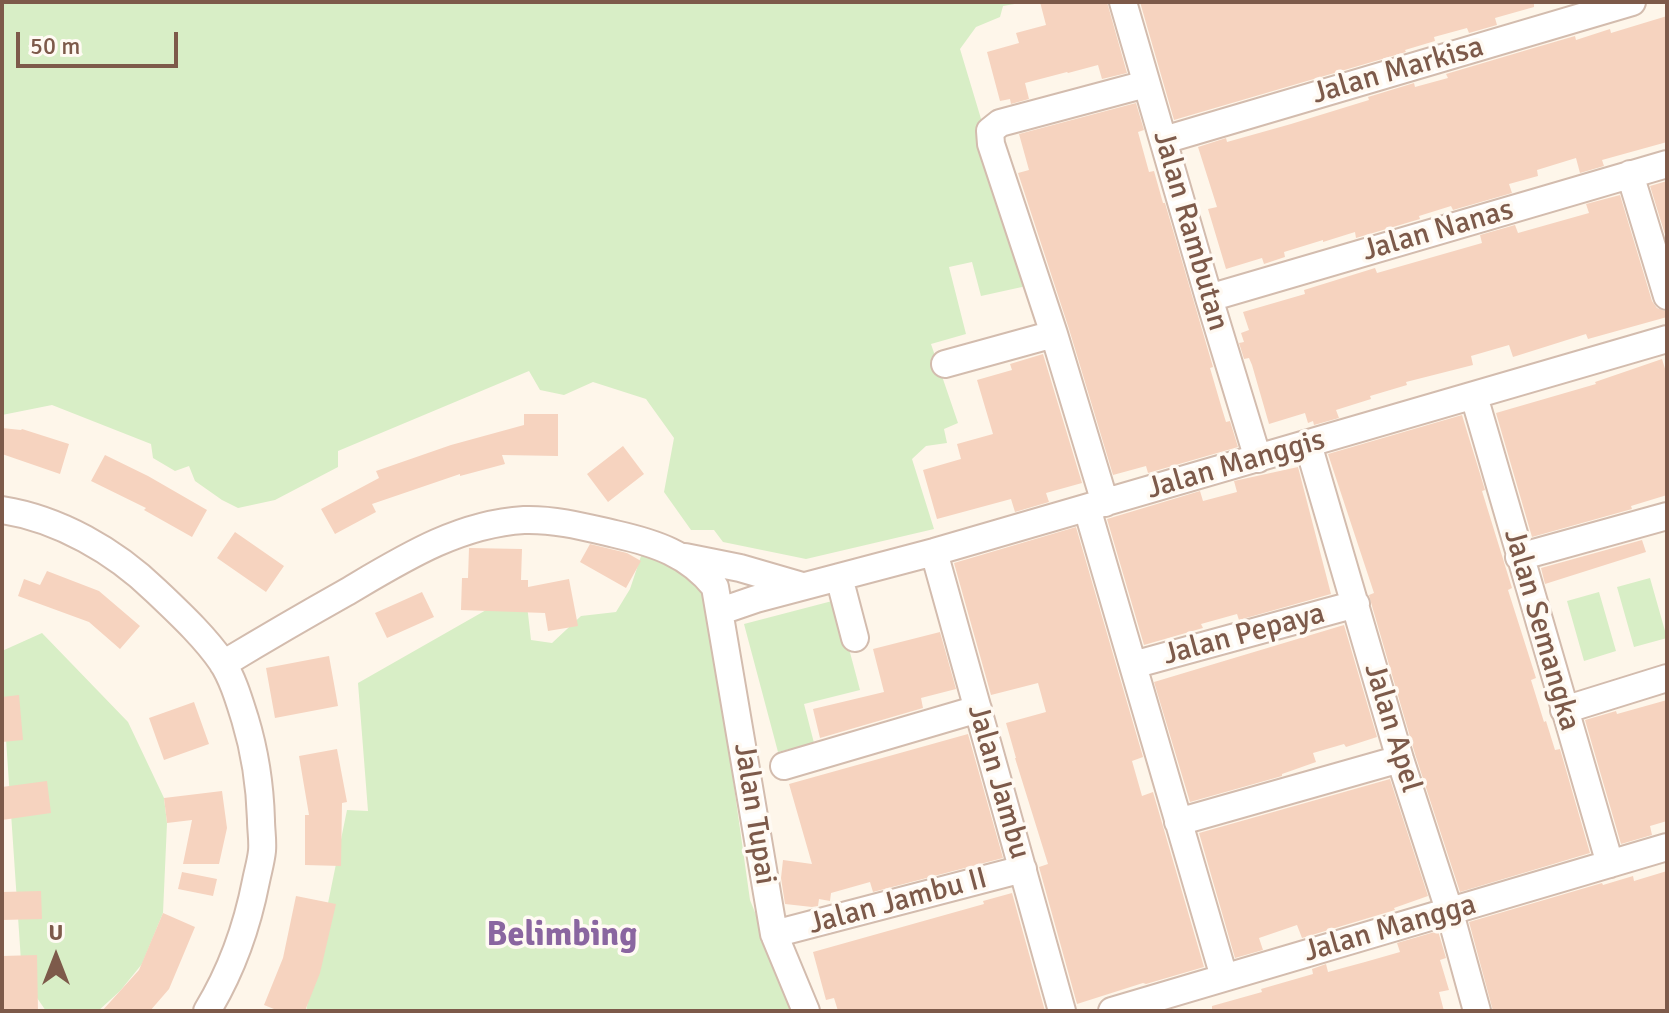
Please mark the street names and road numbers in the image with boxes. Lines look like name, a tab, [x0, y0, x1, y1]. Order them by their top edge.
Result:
street label: Jalan Markisa	[1308, 29, 1488, 113]
street label: Jalan Rambutan	[1144, 127, 1236, 335]
street label: Jalan Nanas	[1358, 192, 1518, 270]
street label: Jalan Manggis	[1143, 422, 1329, 508]
street label: Jalan Semangka	[1495, 525, 1587, 735]
street label: Jalan Pepaya	[1159, 596, 1329, 674]
street label: Jalan Apel	[1355, 659, 1429, 797]
street label: Jalan Jambu	[959, 701, 1037, 863]
street label: Jalan Tupai	[725, 741, 783, 887]
street label: Jalan Jambu II	[805, 861, 991, 943]
street label: Jalan Mangga	[1300, 887, 1480, 971]

